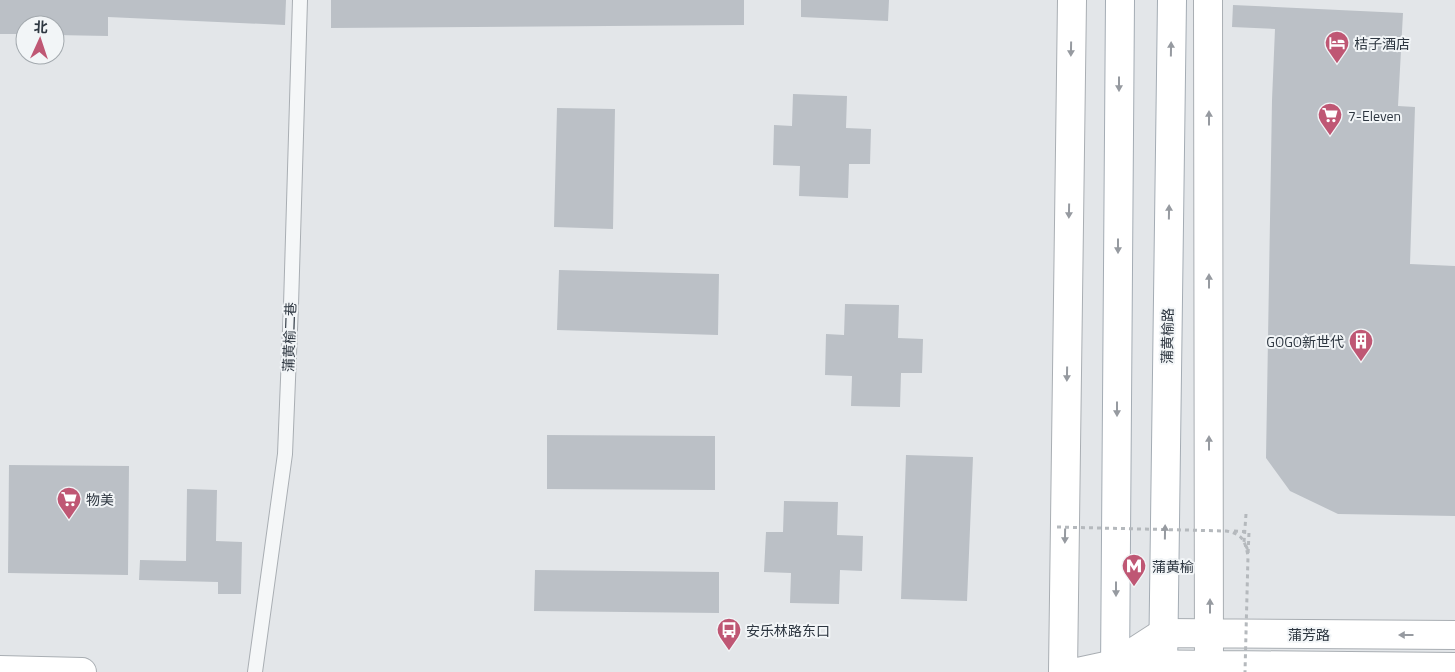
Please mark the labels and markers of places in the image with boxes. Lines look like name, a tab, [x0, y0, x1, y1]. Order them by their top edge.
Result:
hotel icon: 桔子酒店	[1324, 30, 1350, 64]
place label: 桔子酒店	[1354, 33, 1410, 54]
supermarket icon: 7-Eleven	[1317, 102, 1343, 136]
place label: 7-Eleven	[1348, 105, 1401, 126]
building icon: GOGO新世代	[1348, 328, 1374, 362]
place label: GOGO新世代	[1266, 331, 1344, 352]
supermarket icon: 物美	[56, 486, 82, 520]
place label: 物美	[86, 489, 114, 510]
metro station icon: 蒲黄榆	[1121, 553, 1147, 587]
place label: 蒲黄榆	[1152, 556, 1194, 577]
bus stop icon: 安乐林路东口	[716, 617, 742, 651]
place label: 安乐林路东口	[746, 620, 830, 641]

